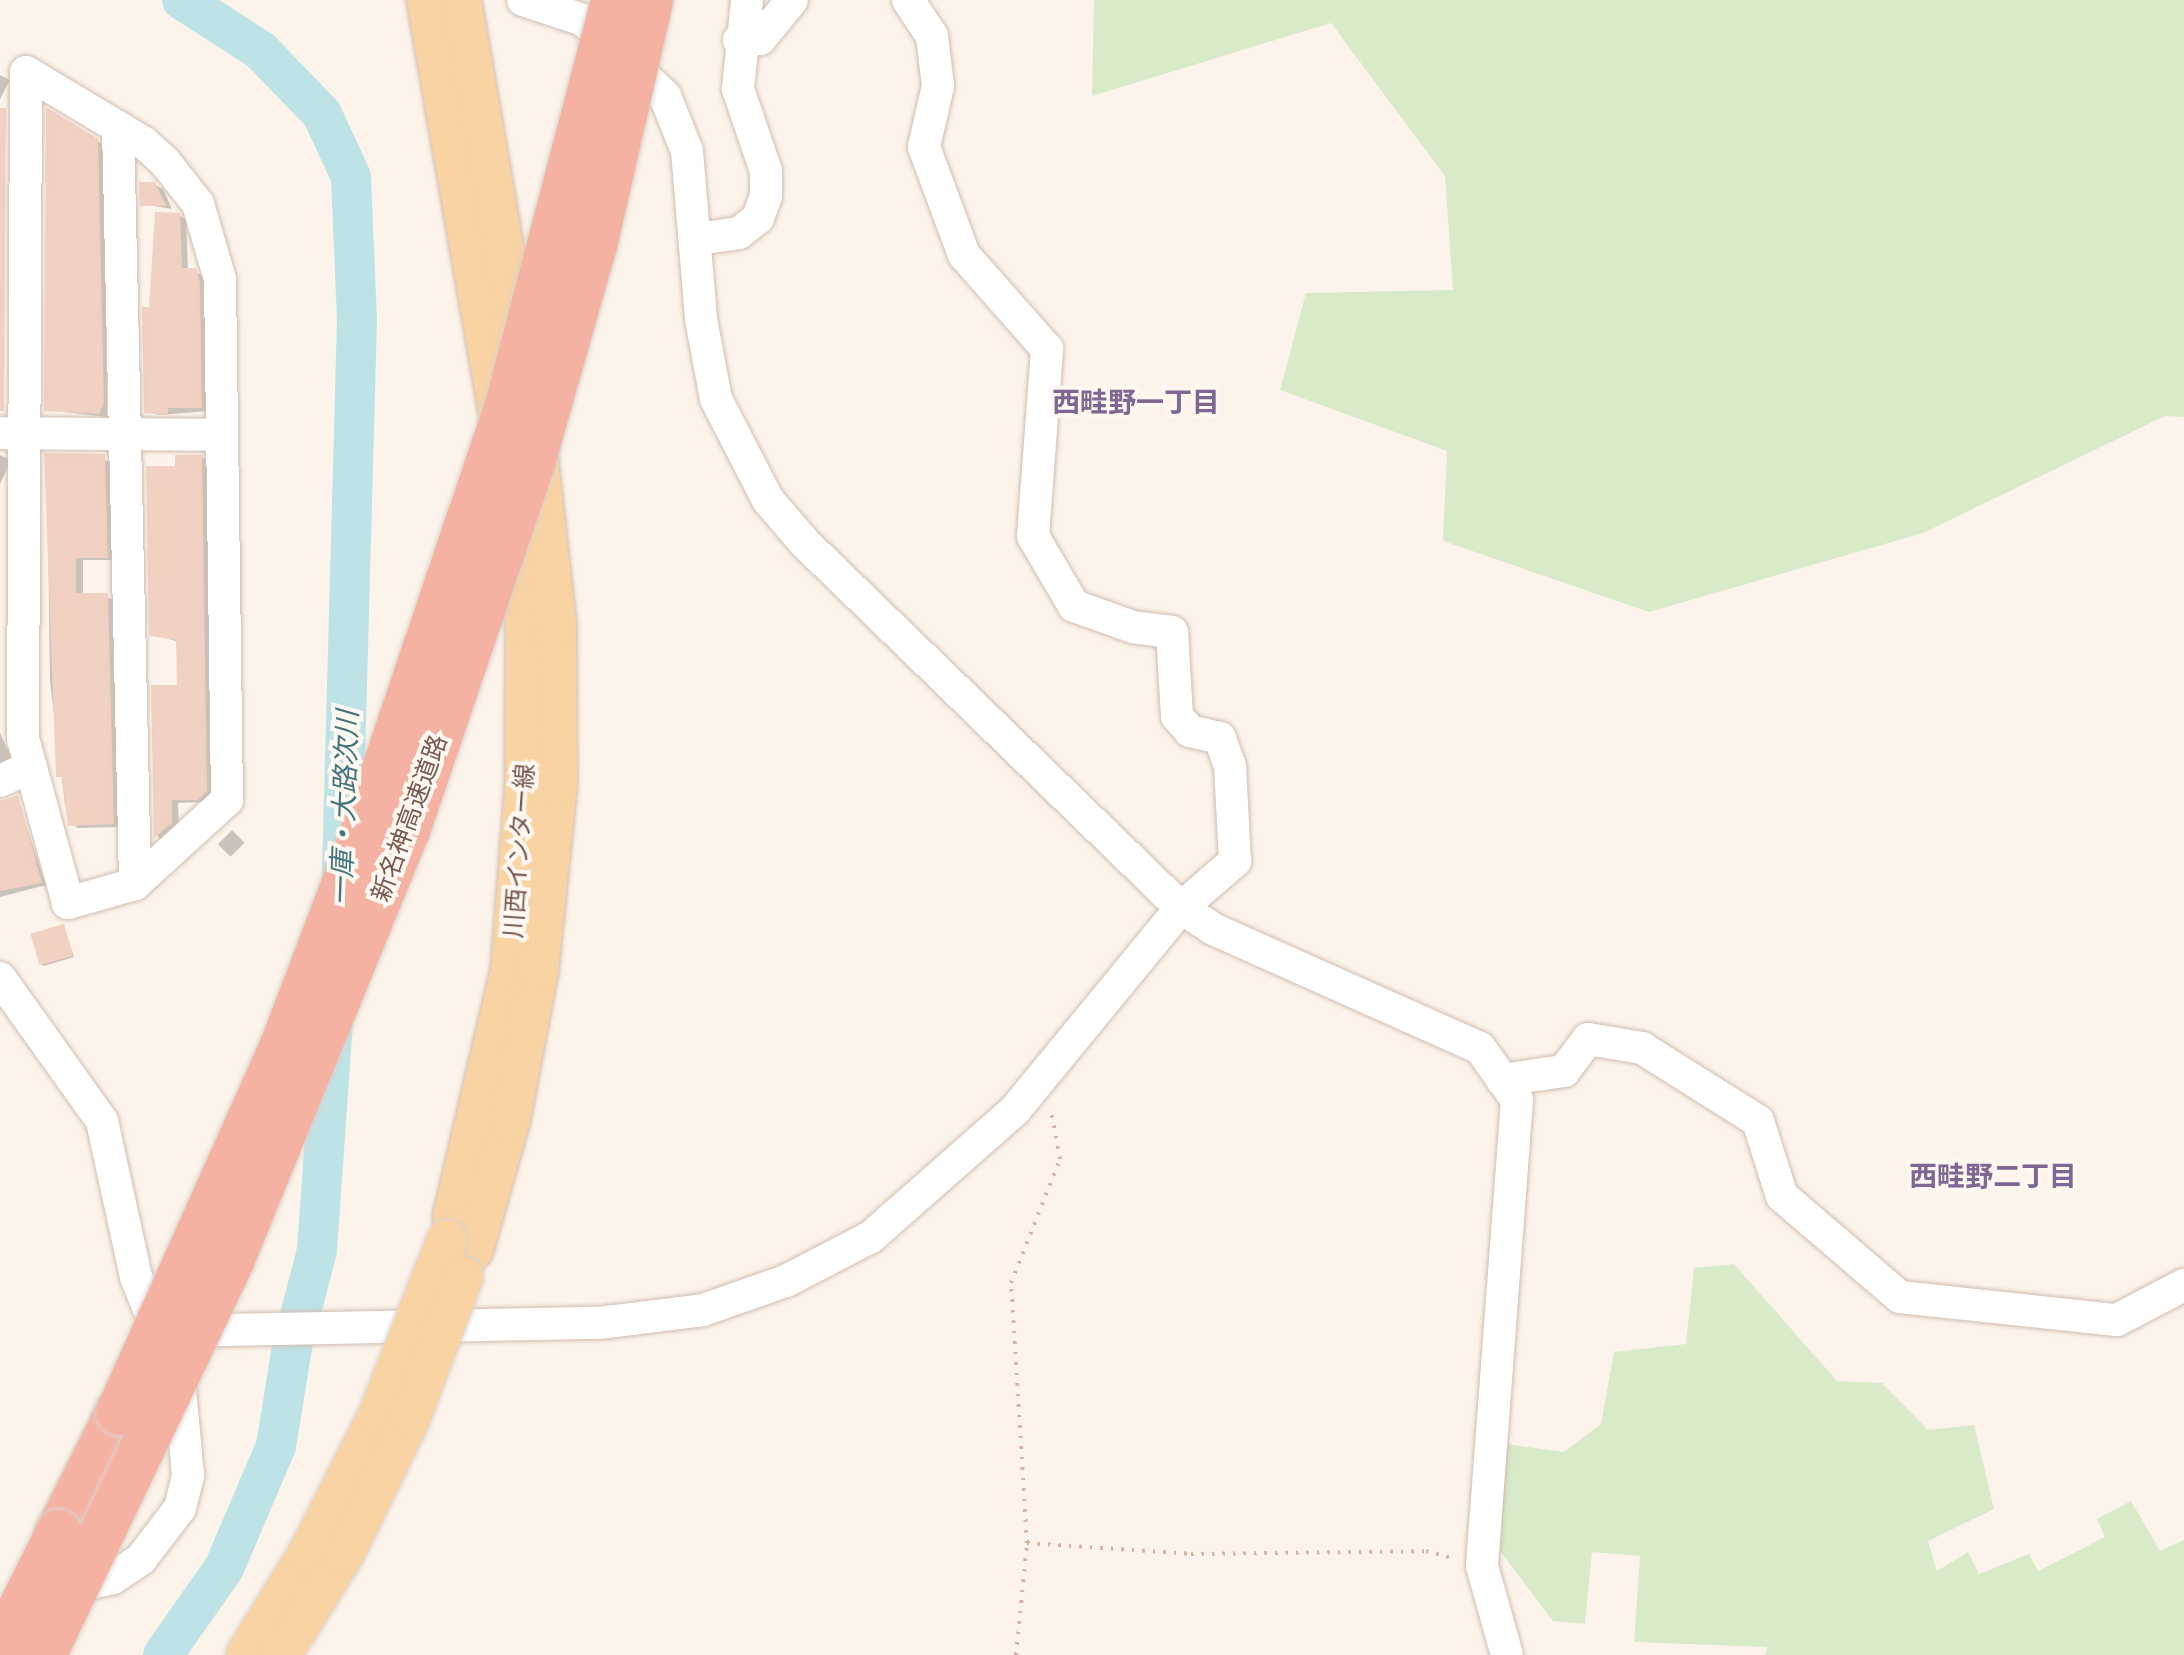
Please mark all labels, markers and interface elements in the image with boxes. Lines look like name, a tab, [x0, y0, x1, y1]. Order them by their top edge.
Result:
district label: 西畦野一丁目	[1052, 385, 1220, 419]
water label: 一庫・大路次川	[324, 709, 364, 907]
street label: 新名神高速道路	[365, 731, 453, 905]
street label: 川西インター線	[498, 763, 540, 939]
district label: 西畦野二丁目	[1909, 1159, 2077, 1193]

